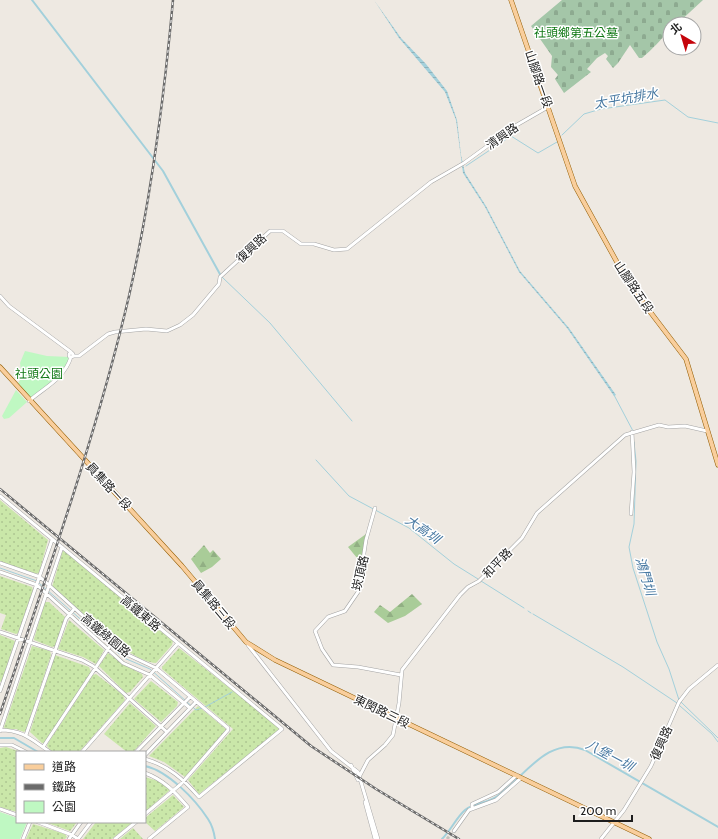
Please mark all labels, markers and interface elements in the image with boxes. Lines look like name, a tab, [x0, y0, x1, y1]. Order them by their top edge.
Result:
north arrow	[662, 16, 702, 56]
text: 北	[667, 19, 684, 37]
park label: 社頭鄉第五公墓	[534, 25, 618, 40]
street label: 山腳路一段	[522, 48, 556, 110]
water label: 太平坑排水	[593, 84, 660, 112]
street label: 清興路	[483, 120, 521, 152]
street label: 復興路	[233, 230, 269, 266]
street label: 山腳路五段	[611, 258, 657, 316]
park label: 社頭公園	[15, 366, 63, 381]
street label: 員集路一段	[83, 459, 135, 513]
water label: 大高圳	[402, 511, 445, 548]
street label: 和平路	[479, 545, 515, 581]
street label: 崁頂路	[349, 554, 371, 592]
water label: 鴻門圳	[633, 555, 660, 599]
street label: 員集路三段	[189, 576, 239, 632]
street label: 高鐵東路	[118, 592, 164, 634]
street label: 高鐵綠園路	[78, 610, 134, 660]
street label: 東閔路三段	[352, 691, 412, 731]
street label: 復興路	[647, 723, 675, 763]
water label: 八堡一圳	[583, 736, 638, 775]
legend	[16, 751, 146, 823]
text: 道路	[52, 759, 76, 774]
text: 鐵路	[52, 779, 76, 794]
scale bar	[574, 797, 632, 823]
text: 公園	[52, 799, 76, 814]
text: 200 m	[580, 803, 616, 818]

